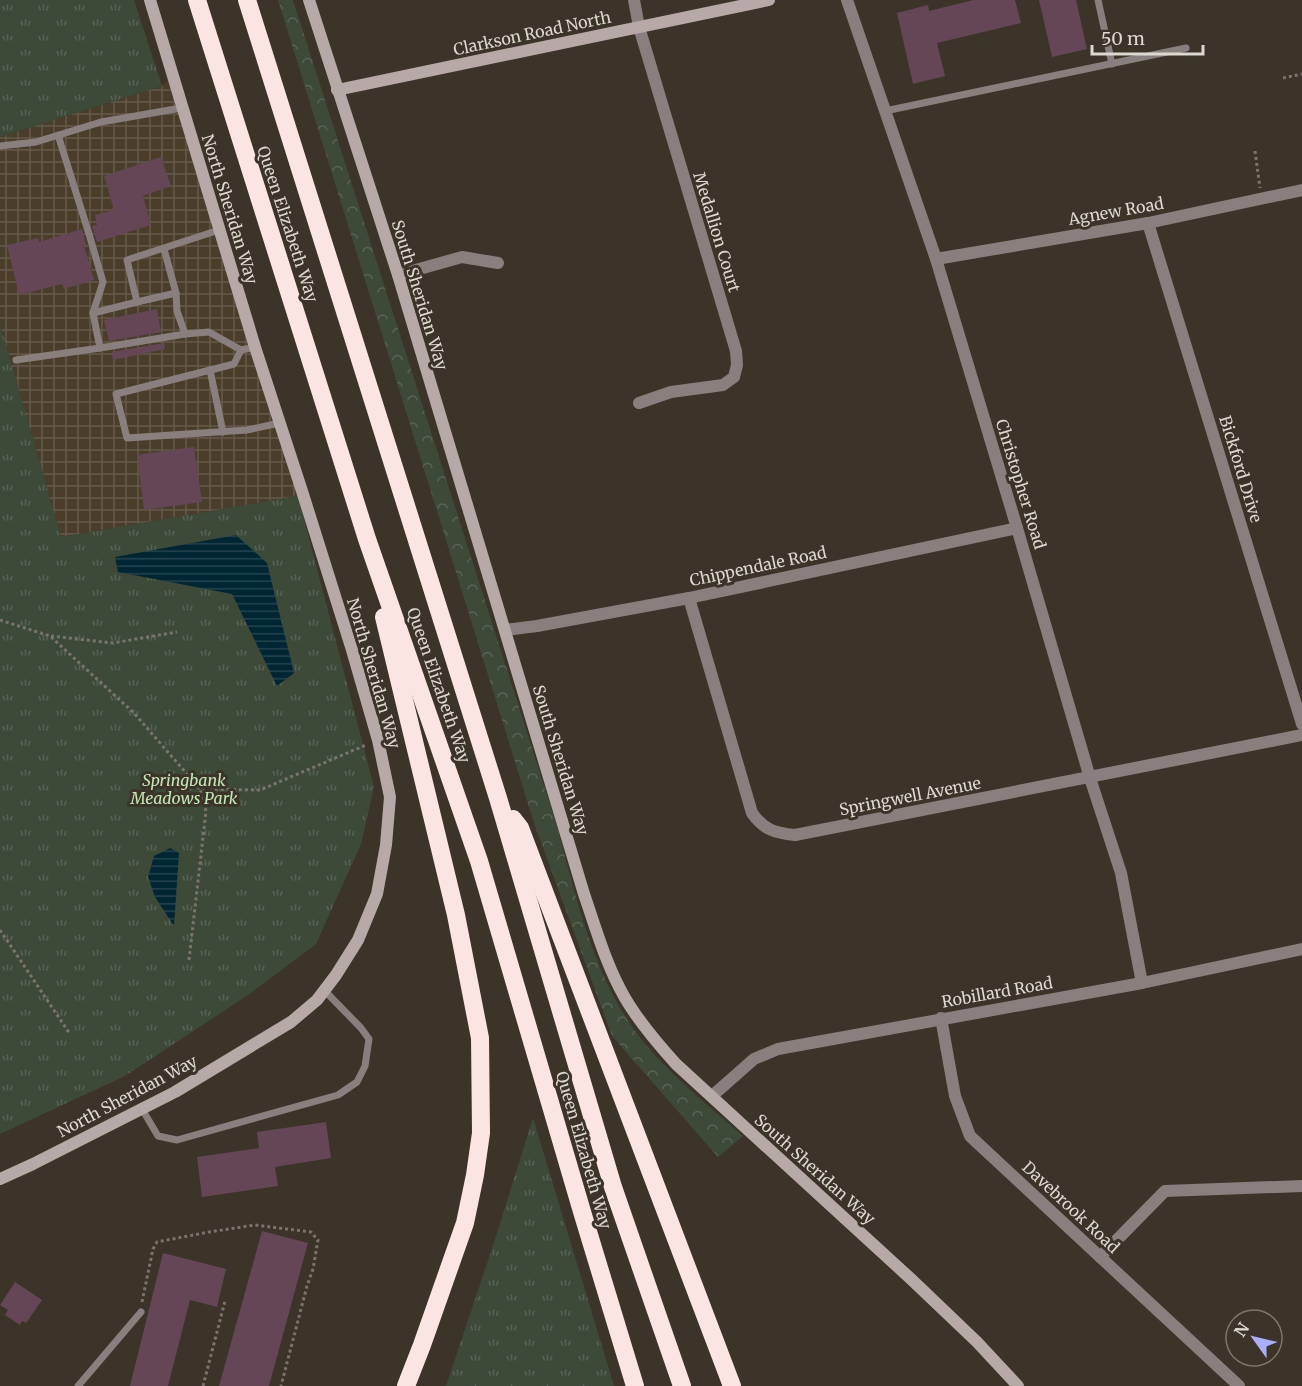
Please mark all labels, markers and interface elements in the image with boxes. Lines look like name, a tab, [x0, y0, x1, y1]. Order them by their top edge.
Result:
street label: Clarkson Road North	[451, 6, 613, 59]
scale bar	[1092, 18, 1203, 56]
text: 50 m	[1101, 27, 1145, 50]
street label: North Sheridan Way	[198, 132, 262, 287]
street label: Queen Elizabeth Way	[253, 143, 323, 305]
street label: Medallion Court	[689, 170, 745, 295]
street label: Agnew Road	[1066, 193, 1166, 229]
street label: South Sheridan Way	[388, 218, 453, 373]
street label: Bickford Drive	[1215, 413, 1267, 525]
street label: Christopher Road	[992, 417, 1050, 552]
street label: Chippendale Road	[688, 542, 829, 590]
street label: North Sheridan Way	[343, 595, 405, 751]
street label: Queen Elizabeth Way	[403, 605, 475, 766]
street label: South Sheridan Way	[529, 683, 594, 838]
park label: Springbank Meadows Park	[129, 770, 238, 808]
street label: Springwell Avenue	[838, 772, 982, 820]
street label: Robillard Road	[940, 972, 1054, 1012]
street label: North Sheridan Way	[54, 1050, 201, 1141]
street label: Queen Elizabeth Way	[552, 1069, 616, 1232]
street label: South Sheridan Way	[750, 1109, 880, 1229]
street label: Davebrook Road	[1018, 1157, 1124, 1257]
north arrow	[1224, 1308, 1284, 1368]
text: N	[1230, 1318, 1254, 1340]

